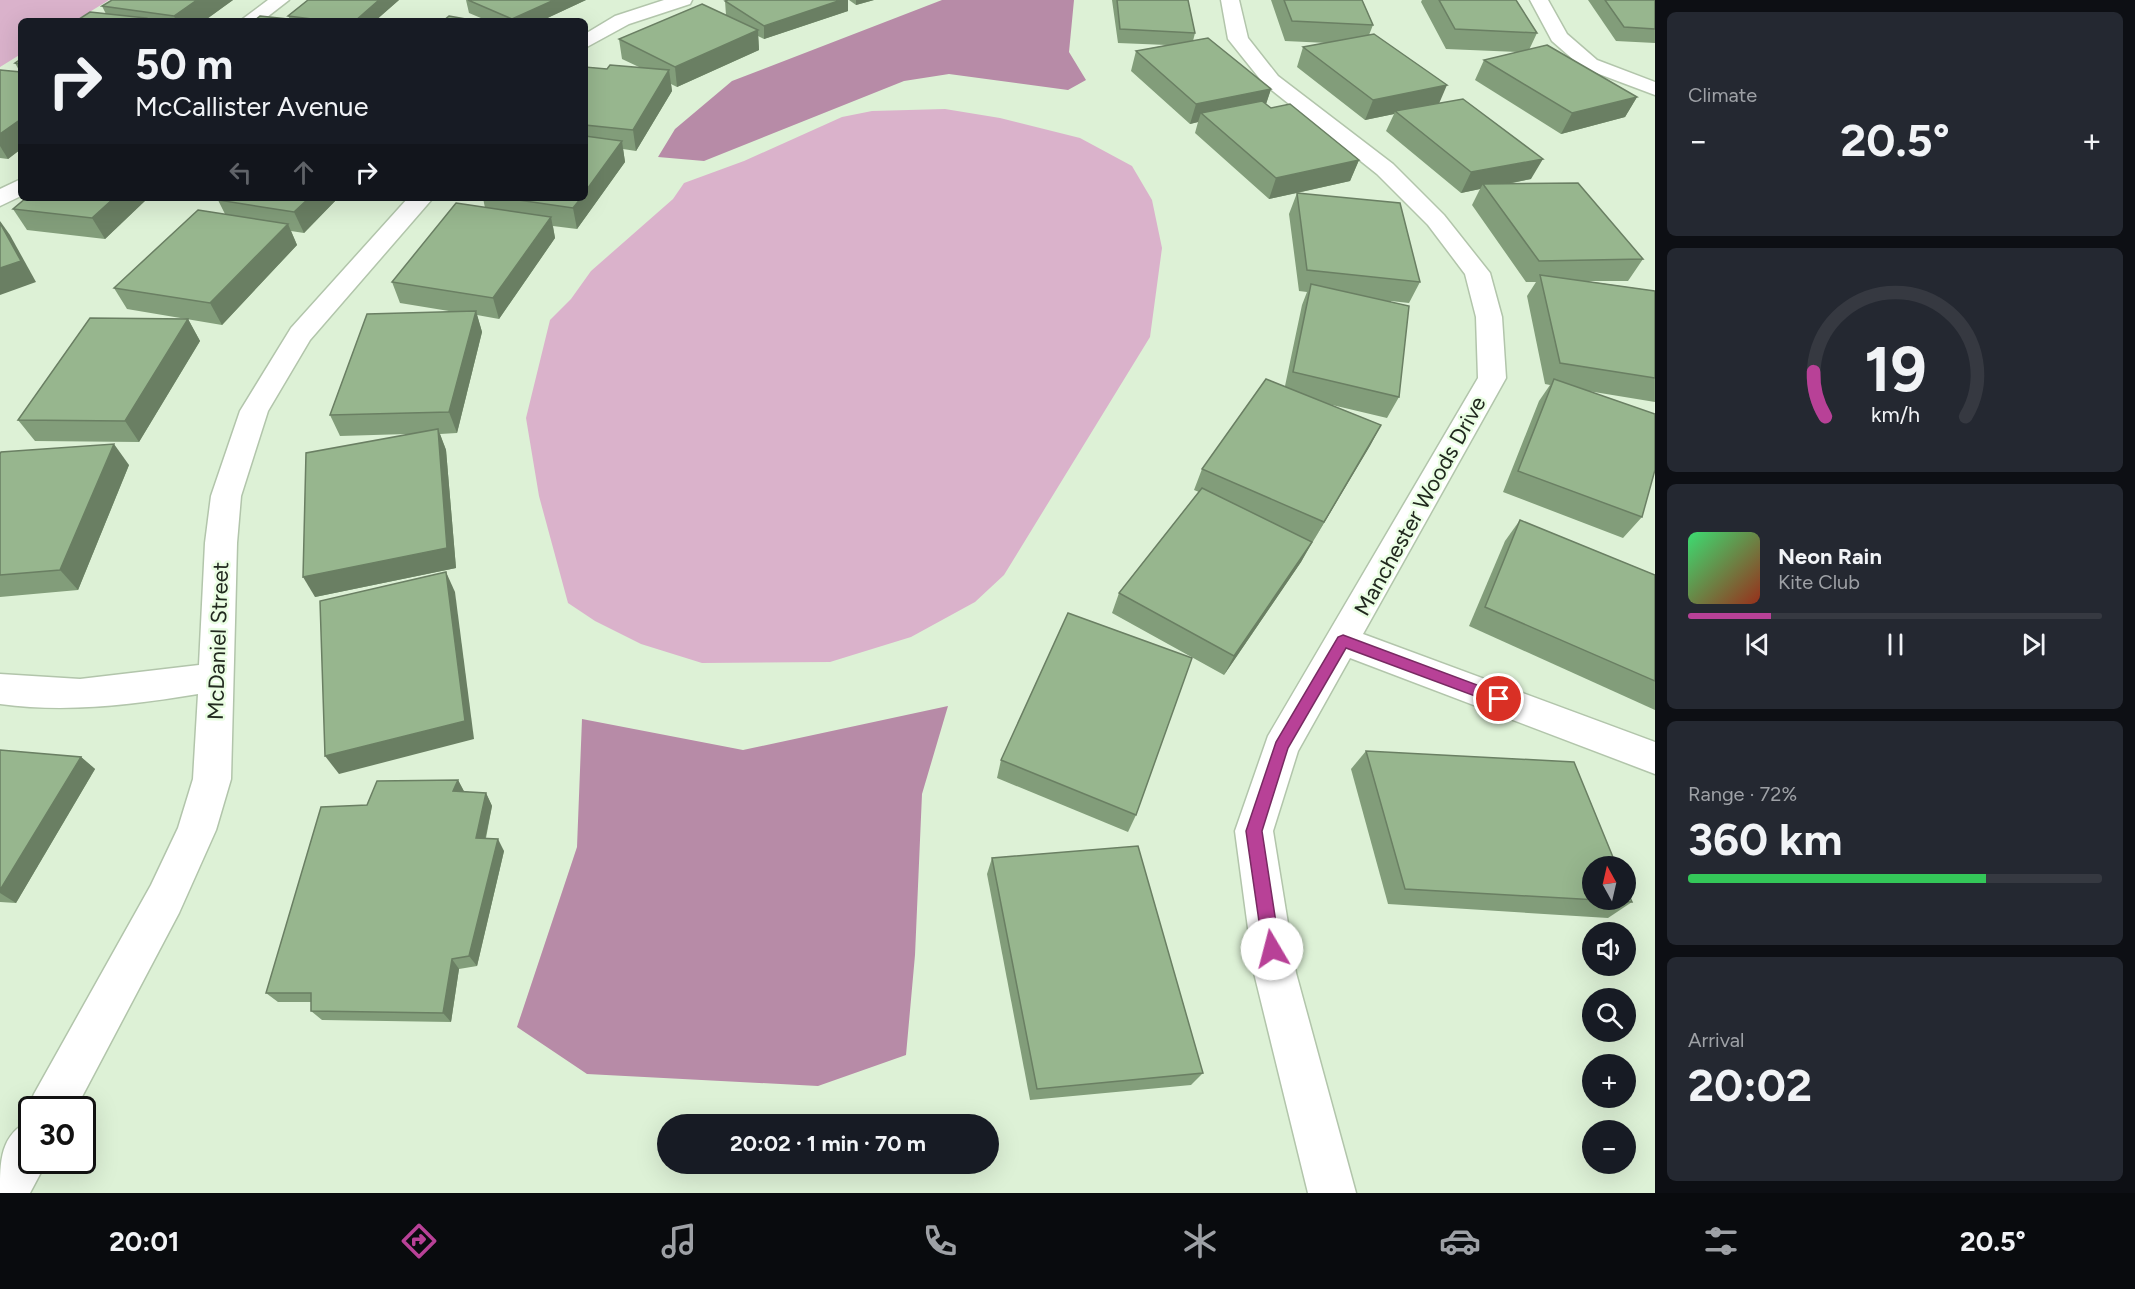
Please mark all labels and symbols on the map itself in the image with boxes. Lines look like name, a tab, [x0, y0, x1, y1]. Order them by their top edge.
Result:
street label: Manchester Woods Drive	[1348, 391, 1492, 621]
street label: McDaniel Street	[202, 562, 234, 720]
pin	[1473, 673, 1524, 724]
north arrow	[1582, 856, 1636, 910]
position arrow	[1240, 917, 1304, 981]
speed limit sign: 30	[18, 1096, 96, 1174]

